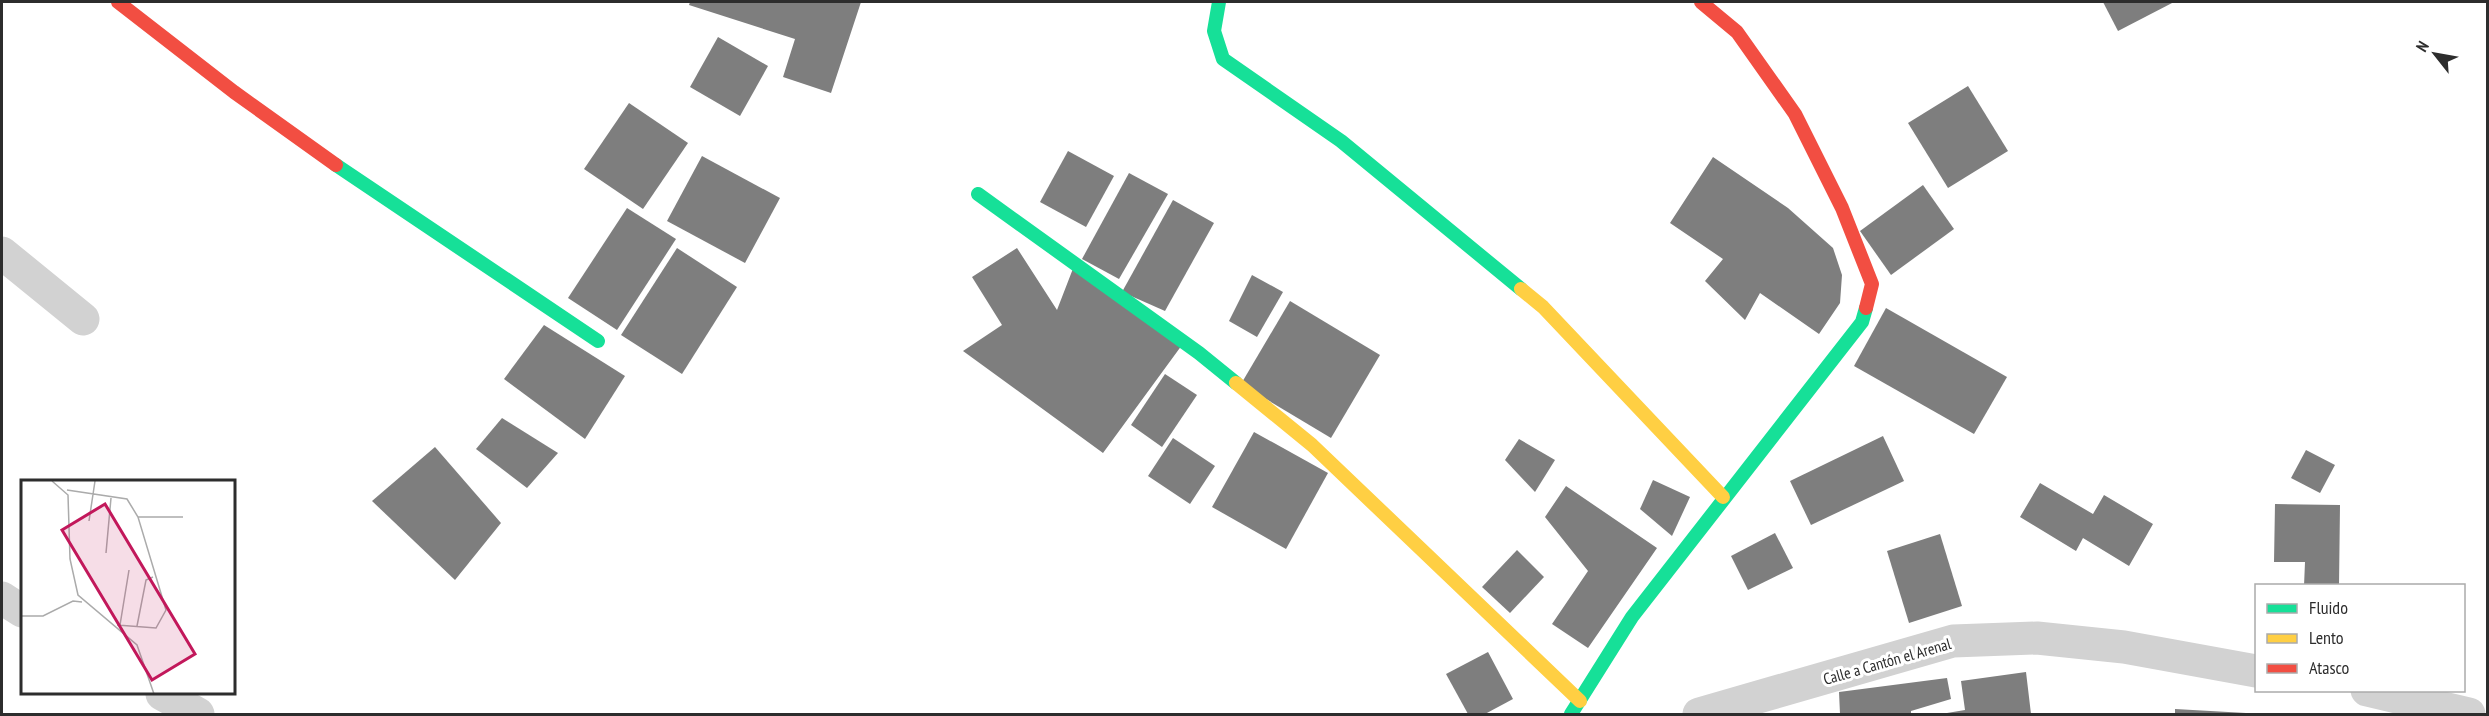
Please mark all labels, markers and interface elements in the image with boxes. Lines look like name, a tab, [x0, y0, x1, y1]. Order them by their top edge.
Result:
north arrow	[2405, 24, 2465, 84]
text: N	[2411, 37, 2433, 55]
inset map	[21, 480, 236, 695]
legend	[2255, 584, 2465, 692]
text: Fluido	[2309, 596, 2348, 619]
text: Lento	[2309, 626, 2344, 649]
street label: Calle a Cantón el Arenal	[1821, 633, 1953, 689]
text: Atasco	[2309, 656, 2350, 679]

